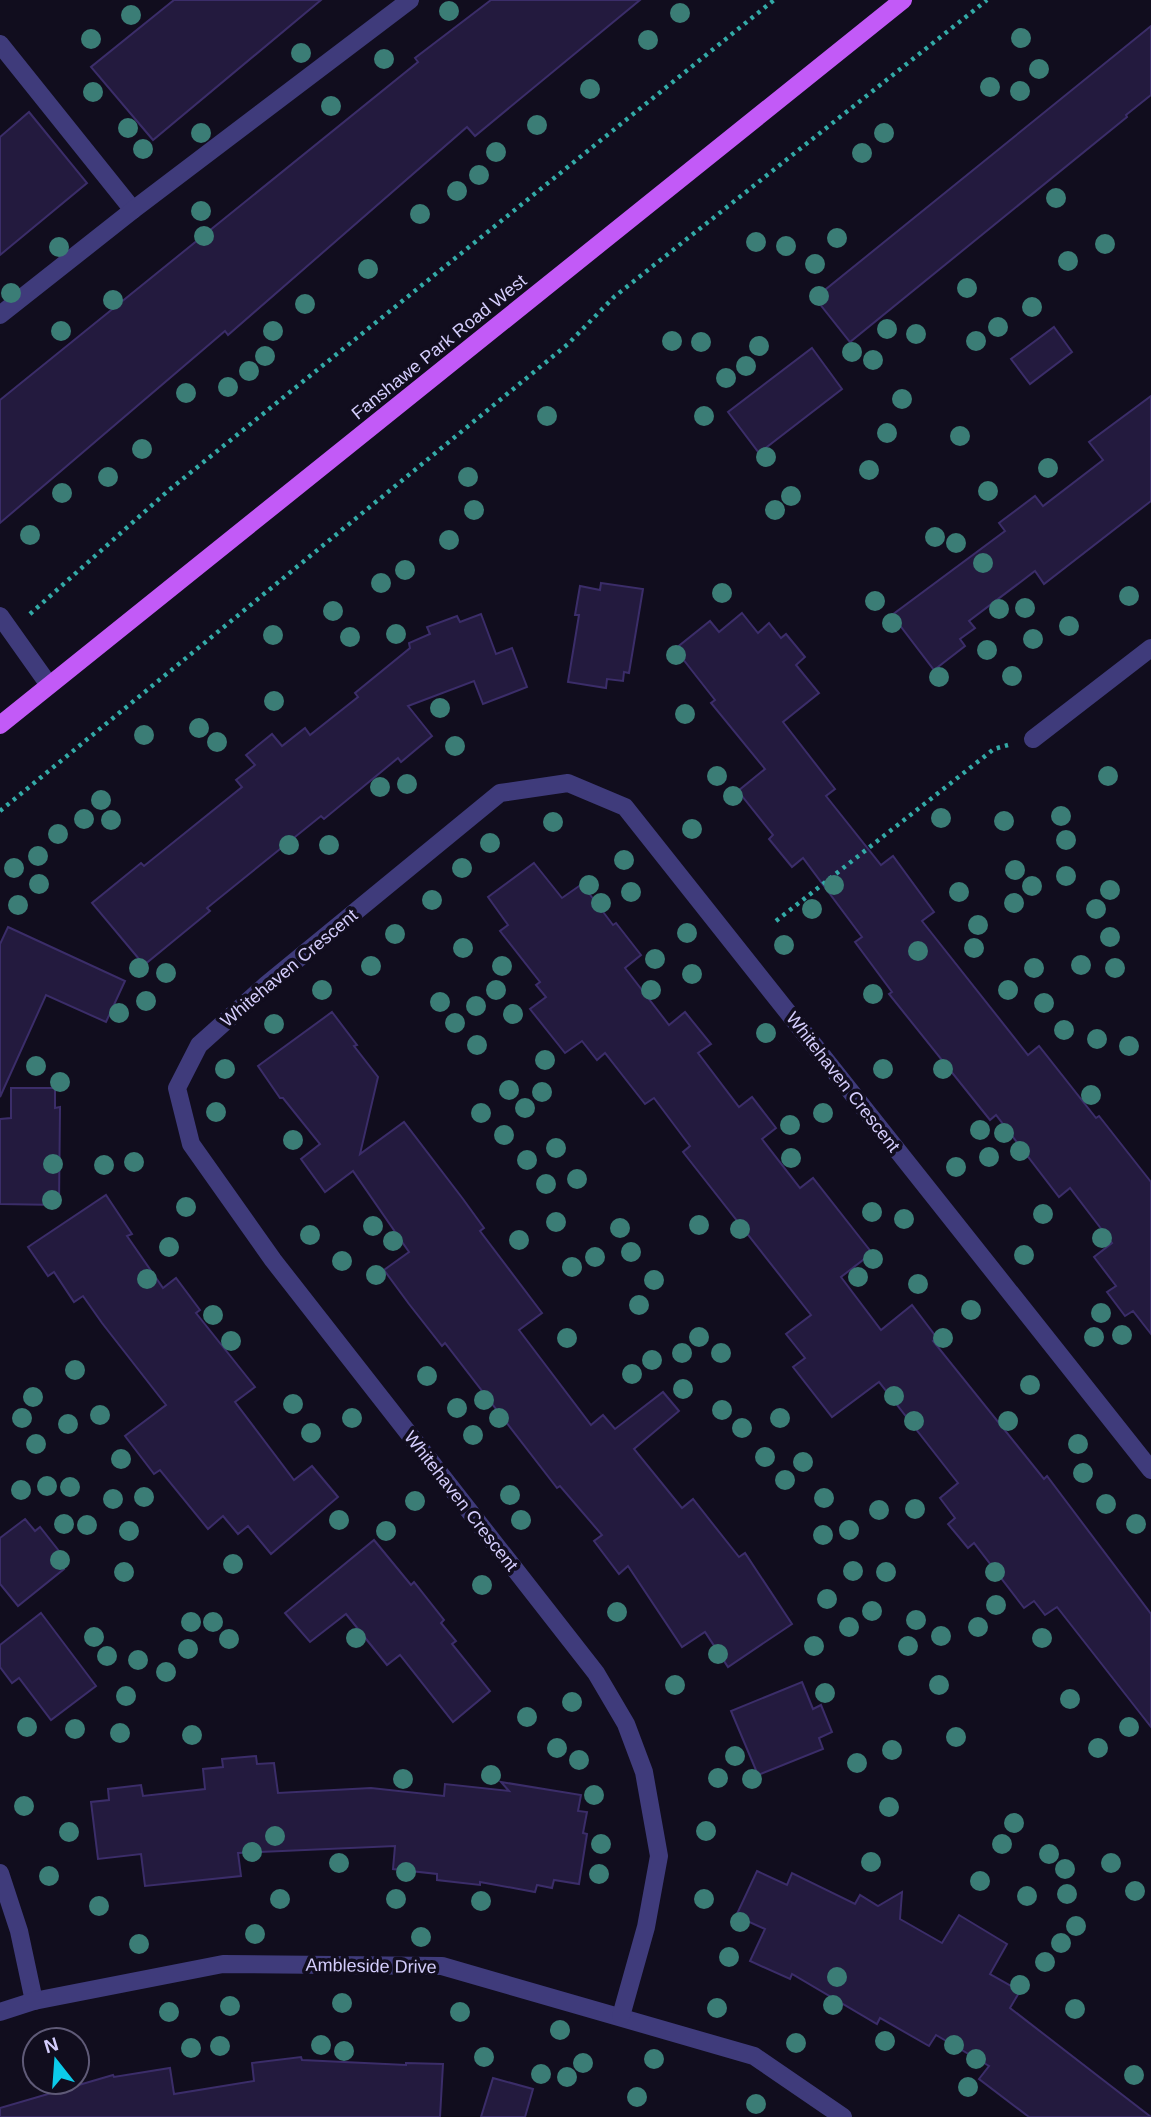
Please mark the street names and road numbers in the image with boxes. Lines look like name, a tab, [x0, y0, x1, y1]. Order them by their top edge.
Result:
street label: Fanshawe Park Road West	[348, 270, 530, 424]
street label: Whitehaven Crescent	[217, 905, 361, 1031]
street label: Whitehaven Crescent	[782, 1008, 904, 1156]
street label: Whitehaven Crescent	[400, 1427, 522, 1575]
street label: Ambleside Drive	[305, 1955, 437, 1977]

